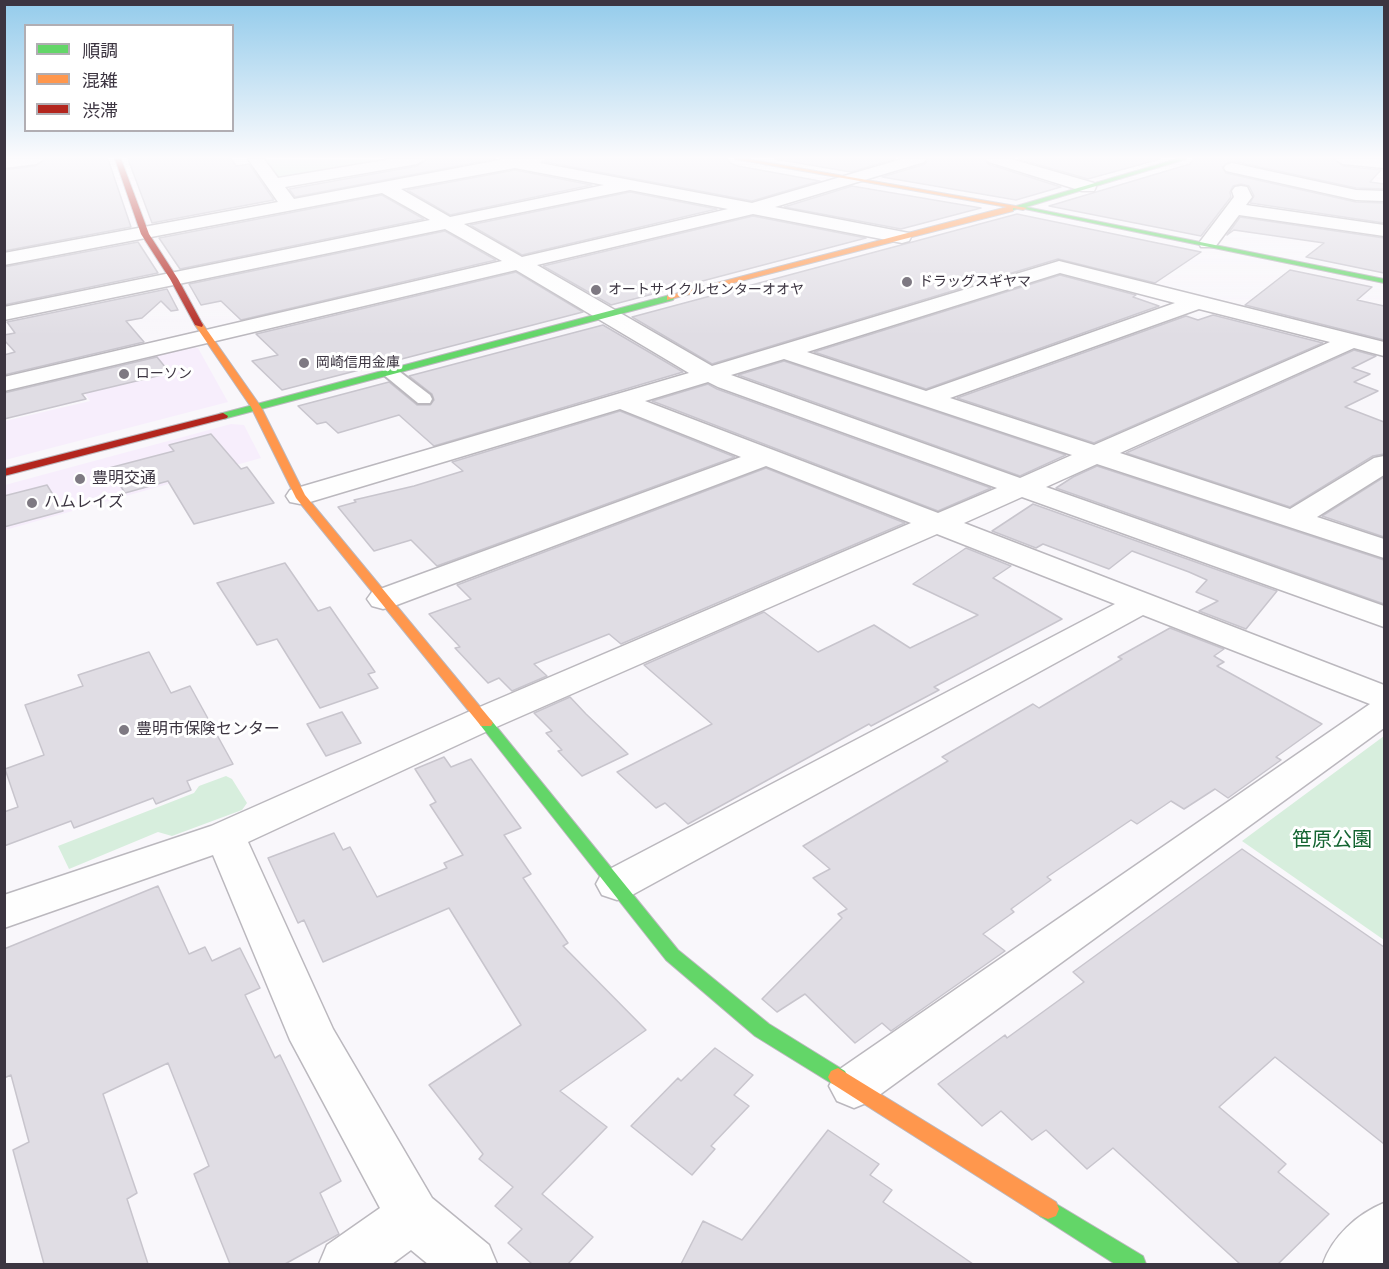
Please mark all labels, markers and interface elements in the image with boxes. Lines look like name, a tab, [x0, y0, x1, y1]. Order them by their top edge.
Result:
legend	[24, 24, 234, 132]
text: 順調	[82, 41, 118, 61]
text: 混雑	[82, 71, 118, 91]
text: 渋滞	[82, 101, 118, 121]
place label: ドラッグスギヤマ	[919, 274, 1031, 290]
marker: ドラッグスギヤマ	[900, 275, 914, 289]
place label: オートサイクルセンターオオヤ	[608, 282, 804, 298]
marker: オートサイクルセンターオオヤ	[589, 283, 603, 297]
place label: 岡崎信用金庫	[316, 355, 400, 371]
marker: 岡崎信用金庫	[297, 356, 311, 370]
place label: ローソン	[136, 366, 192, 382]
marker: ローソン	[117, 367, 131, 381]
place label: 豊明交通	[92, 469, 156, 489]
marker: 豊明交通	[73, 472, 87, 486]
place label: ハムレイズ	[44, 493, 124, 513]
marker: ハムレイズ	[25, 496, 39, 510]
place label: 豊明市保険センター	[136, 720, 280, 740]
marker: 豊明市保険センター	[117, 723, 131, 737]
park label: 笹原公園	[1292, 828, 1372, 852]

